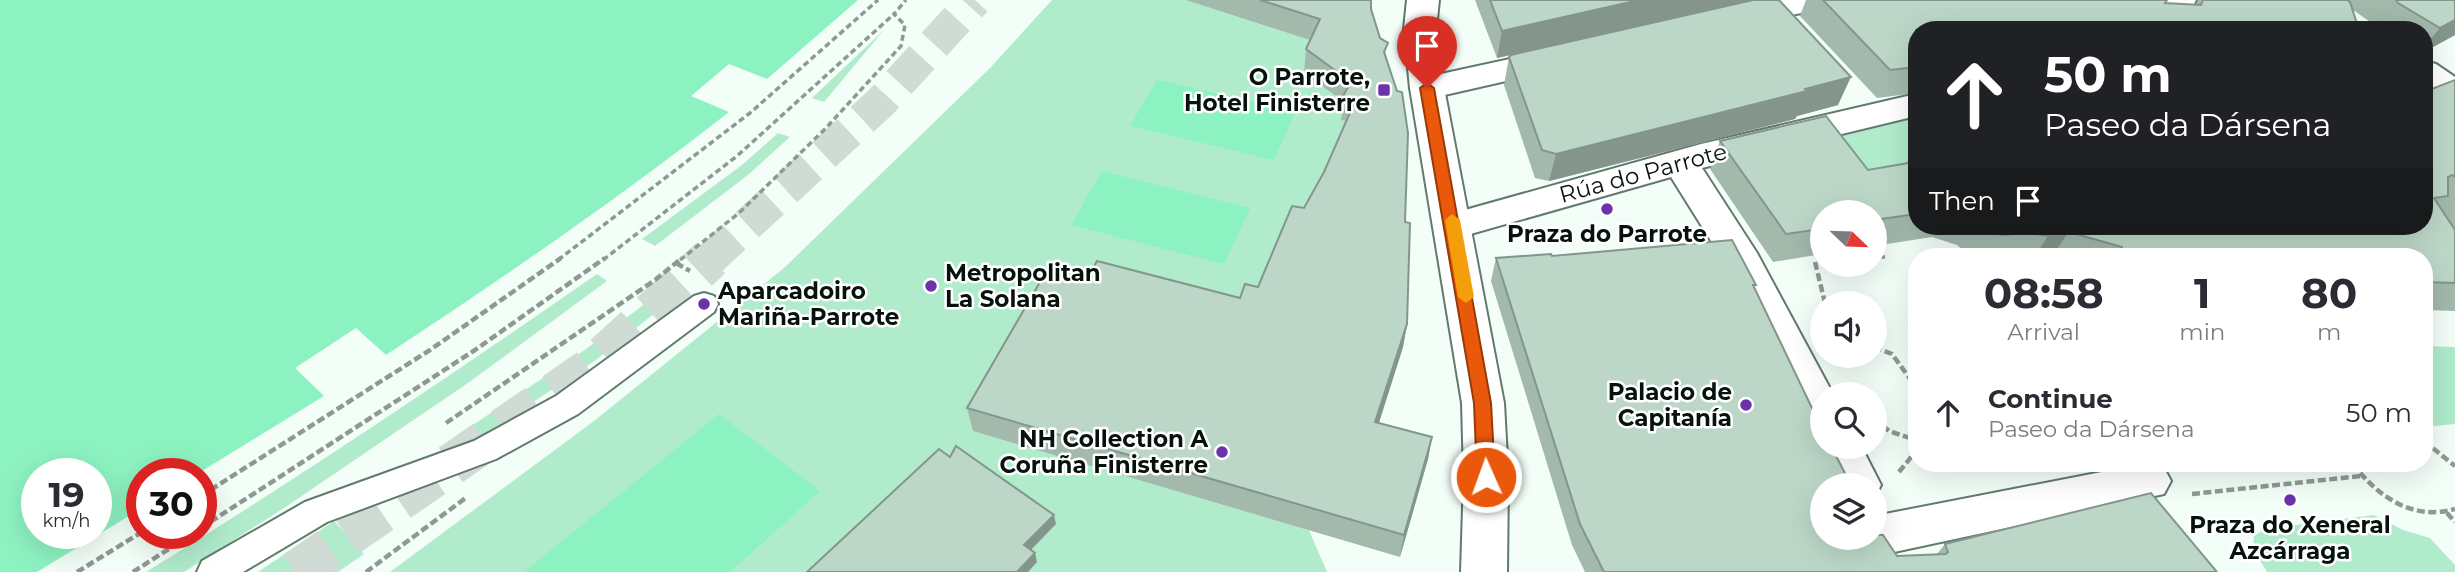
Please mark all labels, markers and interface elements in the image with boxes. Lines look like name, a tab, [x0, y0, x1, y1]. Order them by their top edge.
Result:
pin	[1397, 16, 1457, 88]
icon: arrive	[1408, 27, 1446, 65]
text: 50 m	[2044, 45, 2172, 104]
icon: ahead	[1929, 49, 2020, 140]
place label: O Parrote, Hotel Finisterre	[1184, 63, 1370, 117]
marker: O Parrote, Hotel Finisterre	[1376, 82, 1392, 98]
text: Paseo da Dársena	[2044, 105, 2331, 144]
street label: Rúa do Parrote	[1556, 137, 1730, 209]
icon: arrive	[2009, 182, 2047, 220]
text: Then	[1929, 185, 1995, 217]
north arrow	[1810, 200, 1886, 276]
map controls	[1810, 200, 1887, 550]
marker: Praza do Parrote	[1599, 201, 1615, 217]
place label: Praza do Parrote	[1507, 220, 1707, 248]
place label: Metropolitan La Solana	[945, 259, 1101, 313]
text: 08:58	[1984, 267, 2104, 319]
text: 1	[2194, 267, 2211, 319]
text: 80	[2301, 267, 2357, 319]
place label: Aparcadoiro Mariña-Parrote	[717, 277, 899, 331]
marker: Metropolitan La Solana	[923, 278, 939, 294]
button: sound	[1810, 291, 1887, 368]
marker: Aparcadoiro Mariña-Parrote	[696, 296, 712, 312]
text: Arrival	[2007, 318, 2080, 346]
text: min	[2179, 318, 2225, 346]
text: m	[2317, 318, 2341, 346]
place label: Palacio de Capitanía	[1608, 378, 1732, 432]
button: search	[1810, 382, 1887, 459]
text: Continue	[1988, 383, 2113, 415]
icon: ahead	[1929, 394, 1967, 432]
marker: Palacio de Capitanía	[1738, 397, 1754, 413]
text: 50 m	[2346, 397, 2412, 429]
text: Paseo da Dársena	[1988, 415, 2194, 443]
place label: NH Collection A Coruña Finisterre	[1000, 425, 1208, 479]
position arrow	[1449, 440, 1523, 514]
marker: NH Collection A Coruña Finisterre	[1214, 444, 1230, 460]
speed limit sign: 30	[126, 458, 217, 549]
text: 19	[48, 473, 85, 516]
button: layers	[1810, 473, 1887, 550]
marker: Praza do Xeneral Azcárraga	[2282, 492, 2298, 508]
text: km/h	[42, 510, 91, 532]
place label: Praza do Xeneral Azcárraga	[2189, 511, 2391, 565]

